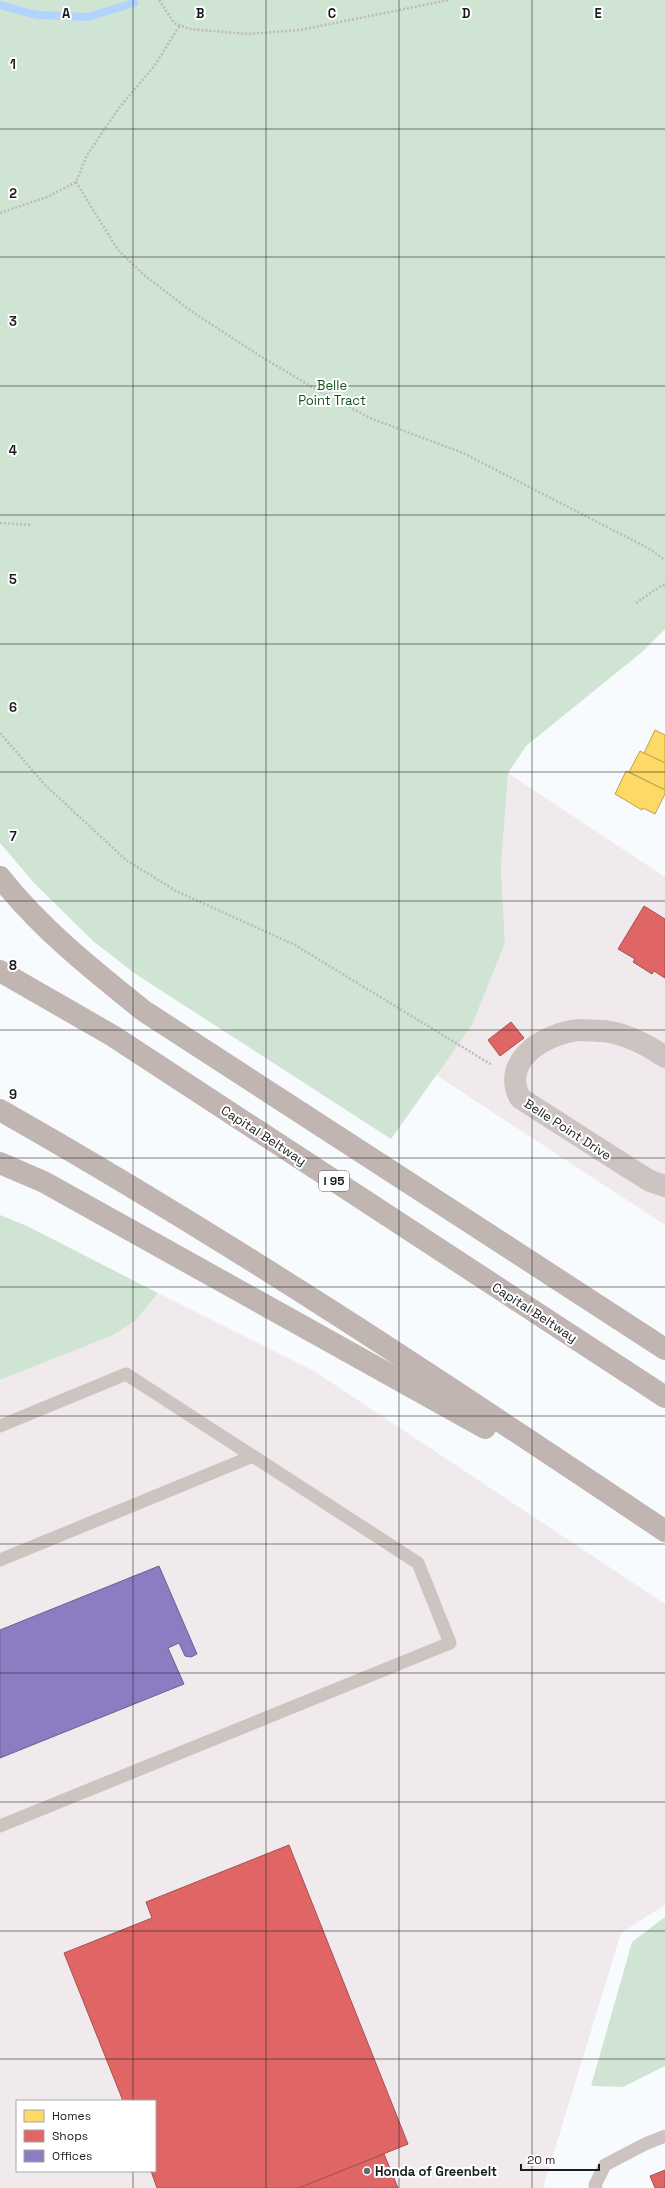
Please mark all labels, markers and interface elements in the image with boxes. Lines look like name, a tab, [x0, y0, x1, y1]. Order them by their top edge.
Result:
text: A	[62, 5, 71, 22]
text: B	[196, 5, 205, 22]
text: C	[328, 5, 336, 22]
text: D	[462, 5, 471, 22]
text: E	[594, 5, 602, 22]
text: 1	[10, 56, 16, 73]
text: 2	[9, 185, 17, 202]
text: 3	[9, 313, 17, 330]
park label: Belle Point Tract	[298, 377, 366, 409]
text: 4	[9, 442, 17, 459]
text: 5	[9, 571, 17, 588]
text: 6	[9, 699, 17, 716]
text: 7	[9, 828, 17, 845]
text: 8	[9, 957, 17, 974]
text: 9	[9, 1086, 17, 1103]
street label: Belle Point Drive	[521, 1095, 615, 1164]
street label: Capital Beltway	[218, 1102, 310, 1169]
road number: I 95	[319, 1171, 349, 1191]
street label: Capital Beltway	[489, 1279, 581, 1346]
legend	[16, 2100, 156, 2172]
text: Homes	[52, 2108, 91, 2124]
text: Shops	[52, 2128, 88, 2144]
scale bar	[521, 2146, 599, 2172]
text: Offices	[52, 2148, 92, 2164]
text: 20 m	[527, 2152, 555, 2168]
place label: Honda of Greenbelt	[375, 2163, 497, 2180]
marker: Honda of Greenbelt	[362, 2166, 372, 2176]

